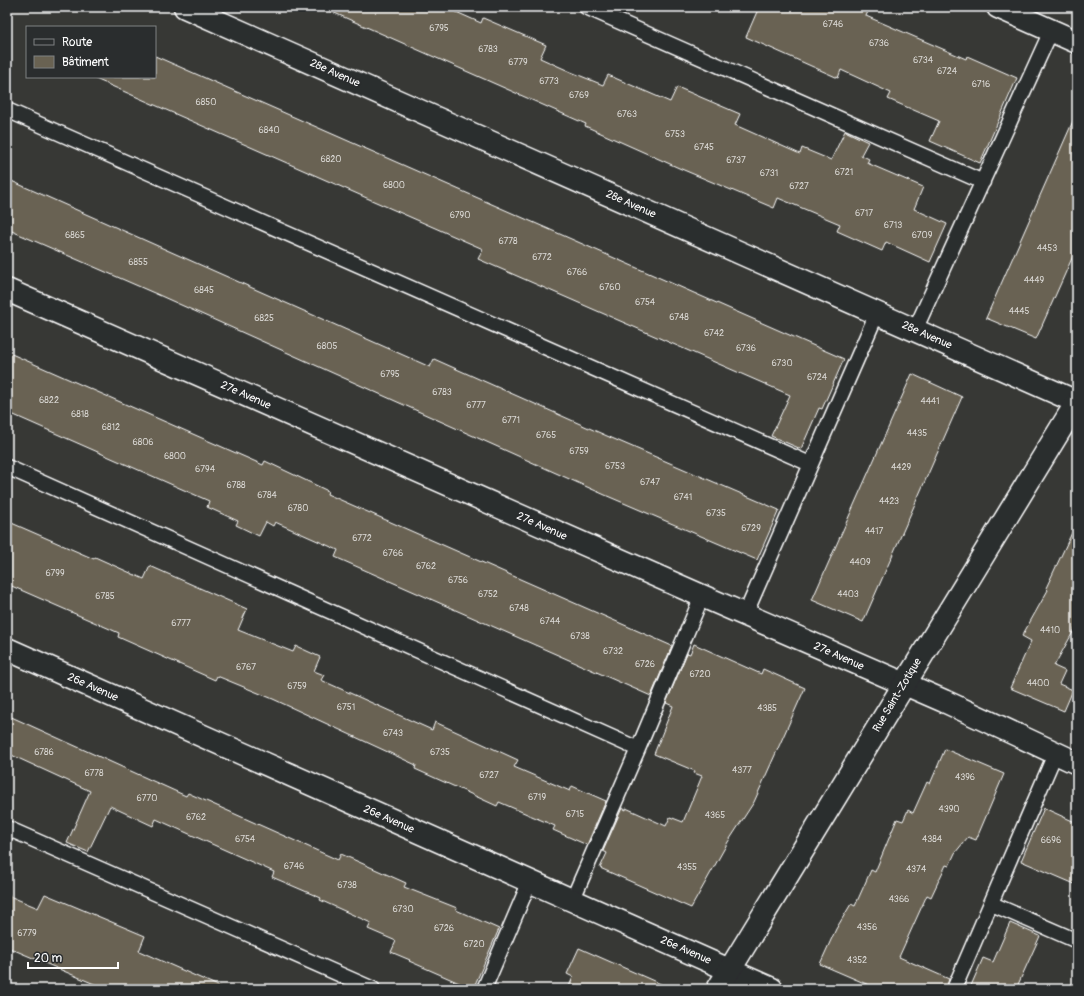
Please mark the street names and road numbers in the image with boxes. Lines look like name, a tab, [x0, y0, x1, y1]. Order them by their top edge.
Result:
street label: 28e Avenue	[308, 56, 363, 90]
street label: 28e Avenue	[604, 187, 659, 221]
street label: 28e Avenue	[900, 318, 955, 352]
street label: 27e Avenue	[219, 378, 274, 412]
street label: 27e Avenue	[515, 509, 570, 543]
street label: 27e Avenue	[812, 639, 867, 673]
street label: Rue Saint-Zotique	[870, 655, 924, 734]
street label: 26e Avenue	[66, 670, 121, 704]
street label: 26e Avenue	[362, 802, 417, 836]
street label: 26e Avenue	[659, 933, 714, 967]

